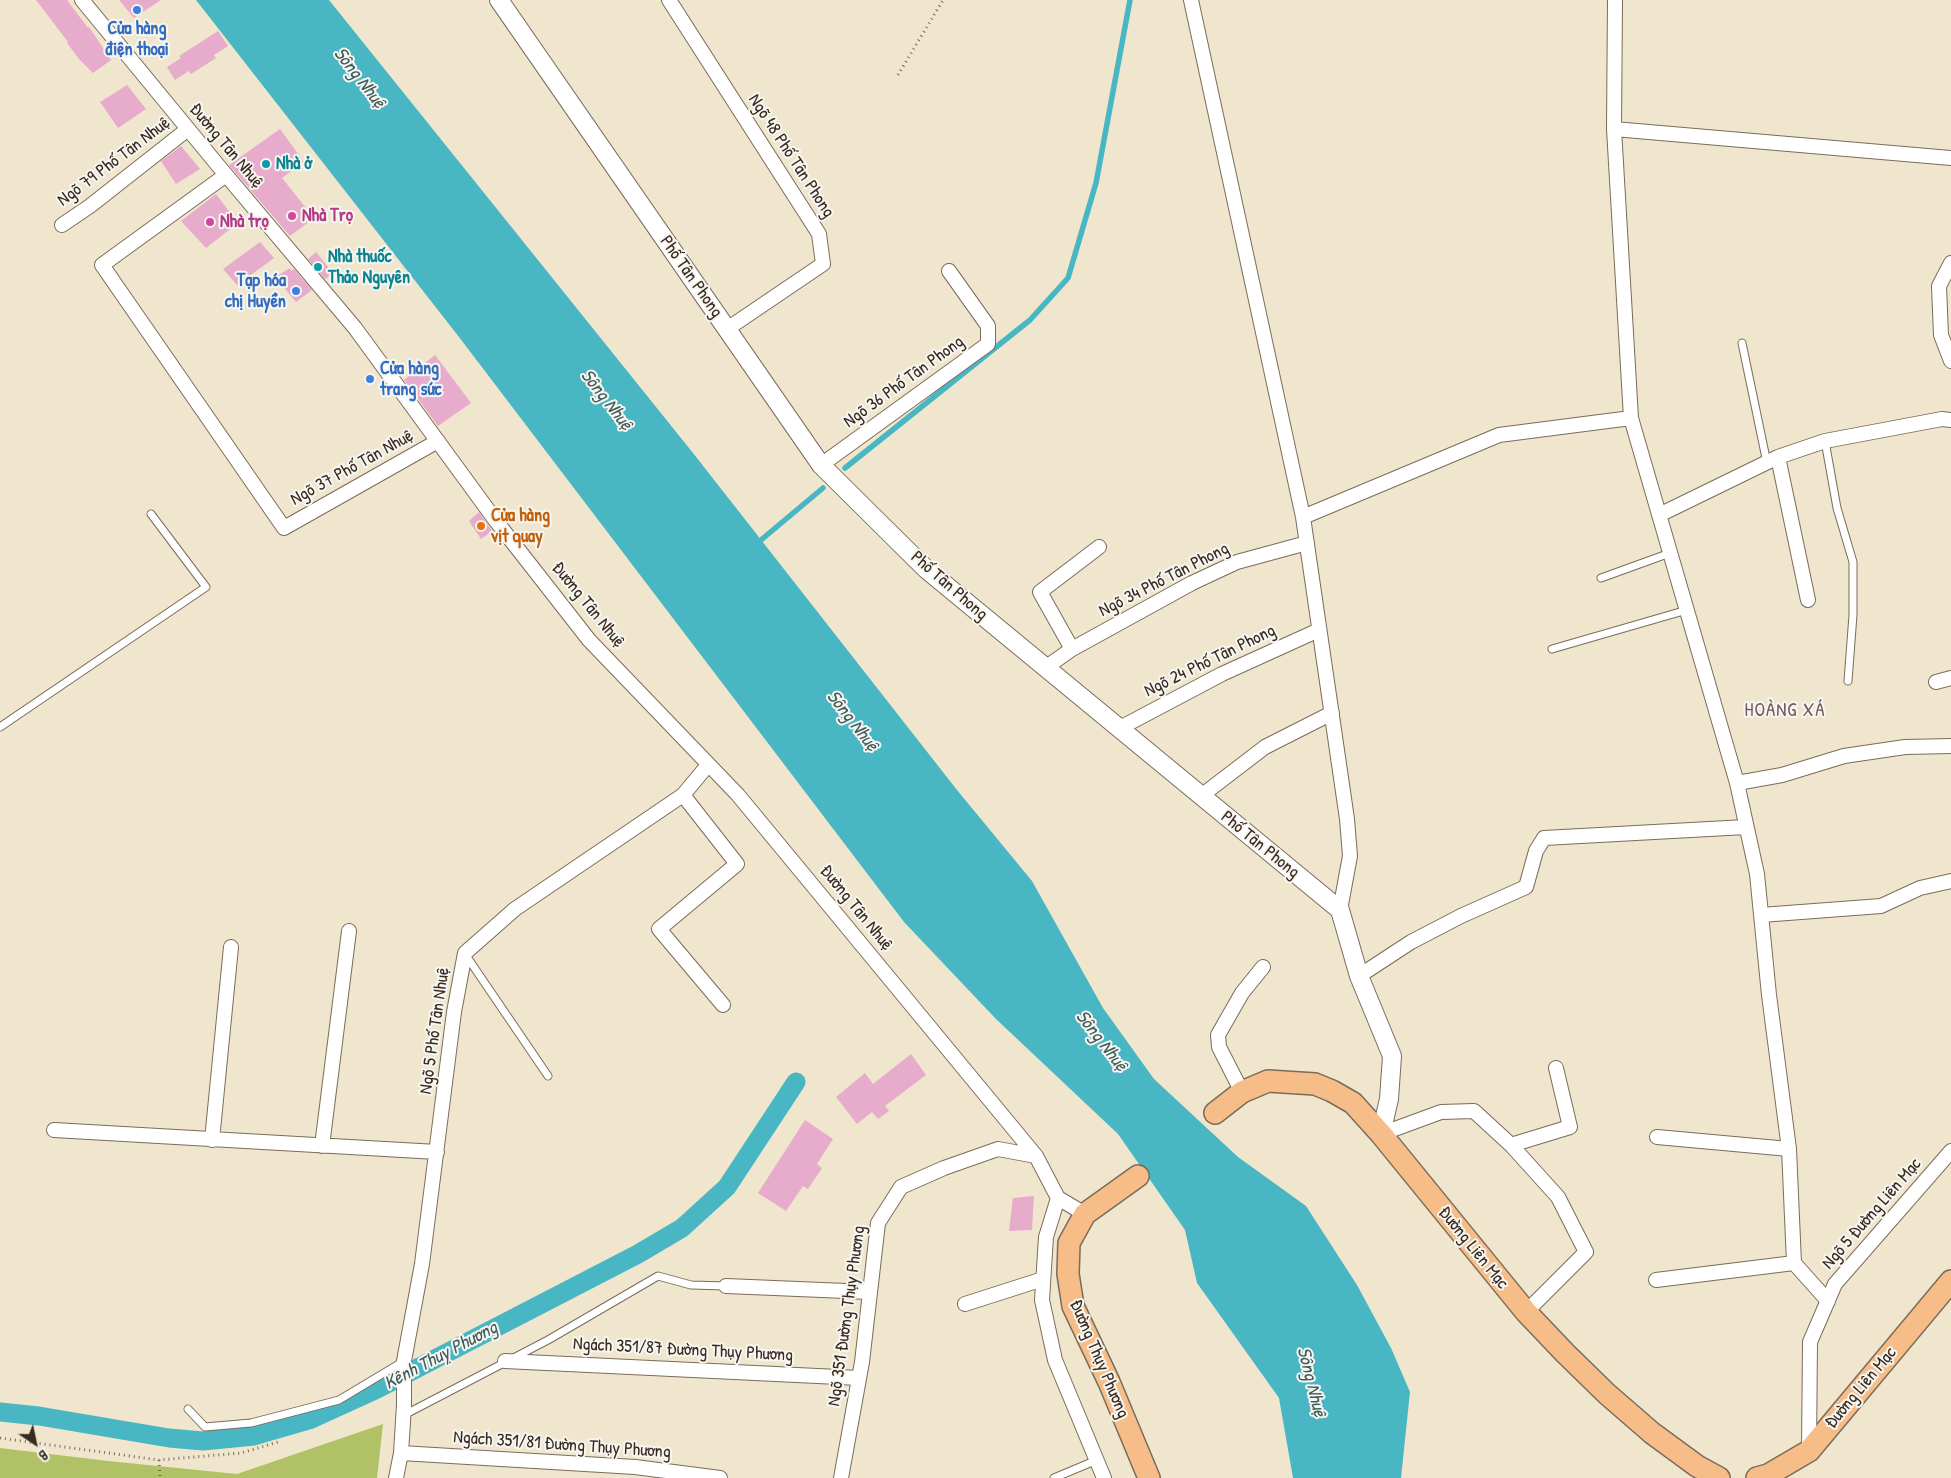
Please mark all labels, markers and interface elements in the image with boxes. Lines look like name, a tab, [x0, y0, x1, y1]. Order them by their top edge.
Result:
marker: Cửa hàng điện thoại	[131, 4, 143, 16]
place label: Cửa hàng điện thoại	[105, 18, 169, 60]
water label: Sông Nhuệ	[328, 43, 390, 113]
street label: Ngõ 48 Phố Tân Phong	[743, 90, 839, 222]
street label: Đường Tân Nhuệ	[184, 99, 268, 193]
street label: Ngõ 79 Phố Tân Nhuệ	[53, 113, 175, 211]
place label: Nhà ở	[276, 153, 312, 175]
marker: Nhà ở	[260, 158, 272, 170]
place label: Nhà Trọ	[302, 205, 353, 227]
marker: Nhà Trọ	[286, 210, 298, 222]
place label: Nhà trọ	[220, 211, 269, 233]
marker: Nhà trọ	[204, 216, 216, 228]
street label: Phố Tân Phong	[655, 232, 727, 322]
place label: Nhà thuốc Thảo Nguyên	[328, 246, 410, 288]
marker: Nhà thuốc Thảo Nguyên	[312, 261, 324, 273]
place label: Tạp hóa chị Huyền	[225, 270, 286, 312]
marker: Tạp hóa chị Huyền	[290, 285, 302, 297]
street label: Ngõ 36 Phố Tân Phong	[840, 331, 968, 433]
place label: Cửa hàng trang sức	[380, 358, 442, 400]
water label: Sông Nhuệ	[575, 365, 637, 435]
marker: Cửa hàng trang sức	[364, 373, 376, 385]
street label: Ngõ 37 Phố Tân Nhuệ	[287, 425, 417, 511]
place label: Cửa hàng vịt quay	[491, 505, 550, 548]
marker: Cửa hàng vịt quay	[475, 520, 487, 532]
street label: Ngõ 34 Phố Tân Phong	[1095, 538, 1233, 622]
street label: Phố Tân Phong	[906, 547, 992, 625]
street label: Đường Tân Nhuệ	[547, 558, 629, 652]
street label: Ngõ 24 Phố Tân Phong	[1141, 620, 1279, 702]
water label: Sông Nhuệ	[821, 686, 883, 756]
district label: HOÀNG XÁ	[1743, 700, 1827, 722]
street label: Phố Tân Phong	[1216, 807, 1304, 883]
street label: Đường Tân Nhuệ	[815, 861, 897, 955]
street label: Ngõ 5 Phố Tân Nhuệ	[415, 966, 455, 1096]
water label: Sông Nhuệ	[1070, 1006, 1132, 1076]
street label: Ngõ 5 Đường Liên Mạc	[1818, 1154, 1926, 1274]
street label: Đường Liên Mạc	[1433, 1203, 1513, 1293]
street label: Ngõ 351 Đường Thụy Phương	[824, 1225, 870, 1407]
street label: Đường Thụy Phương	[1064, 1297, 1134, 1421]
water label: Kênh Thuỵ Phương	[381, 1317, 501, 1395]
street label: Ngách 351/87 Đường Thụy Phương	[572, 1333, 794, 1367]
street label: Đường Liên Mạc	[1821, 1343, 1901, 1433]
water label: Sông Nhuệ	[1291, 1345, 1331, 1419]
north arrow	[10, 1418, 60, 1468]
street label: Ngách 351/81 Đường Thụy Phương	[453, 1427, 671, 1463]
text: B	[35, 1446, 52, 1466]

